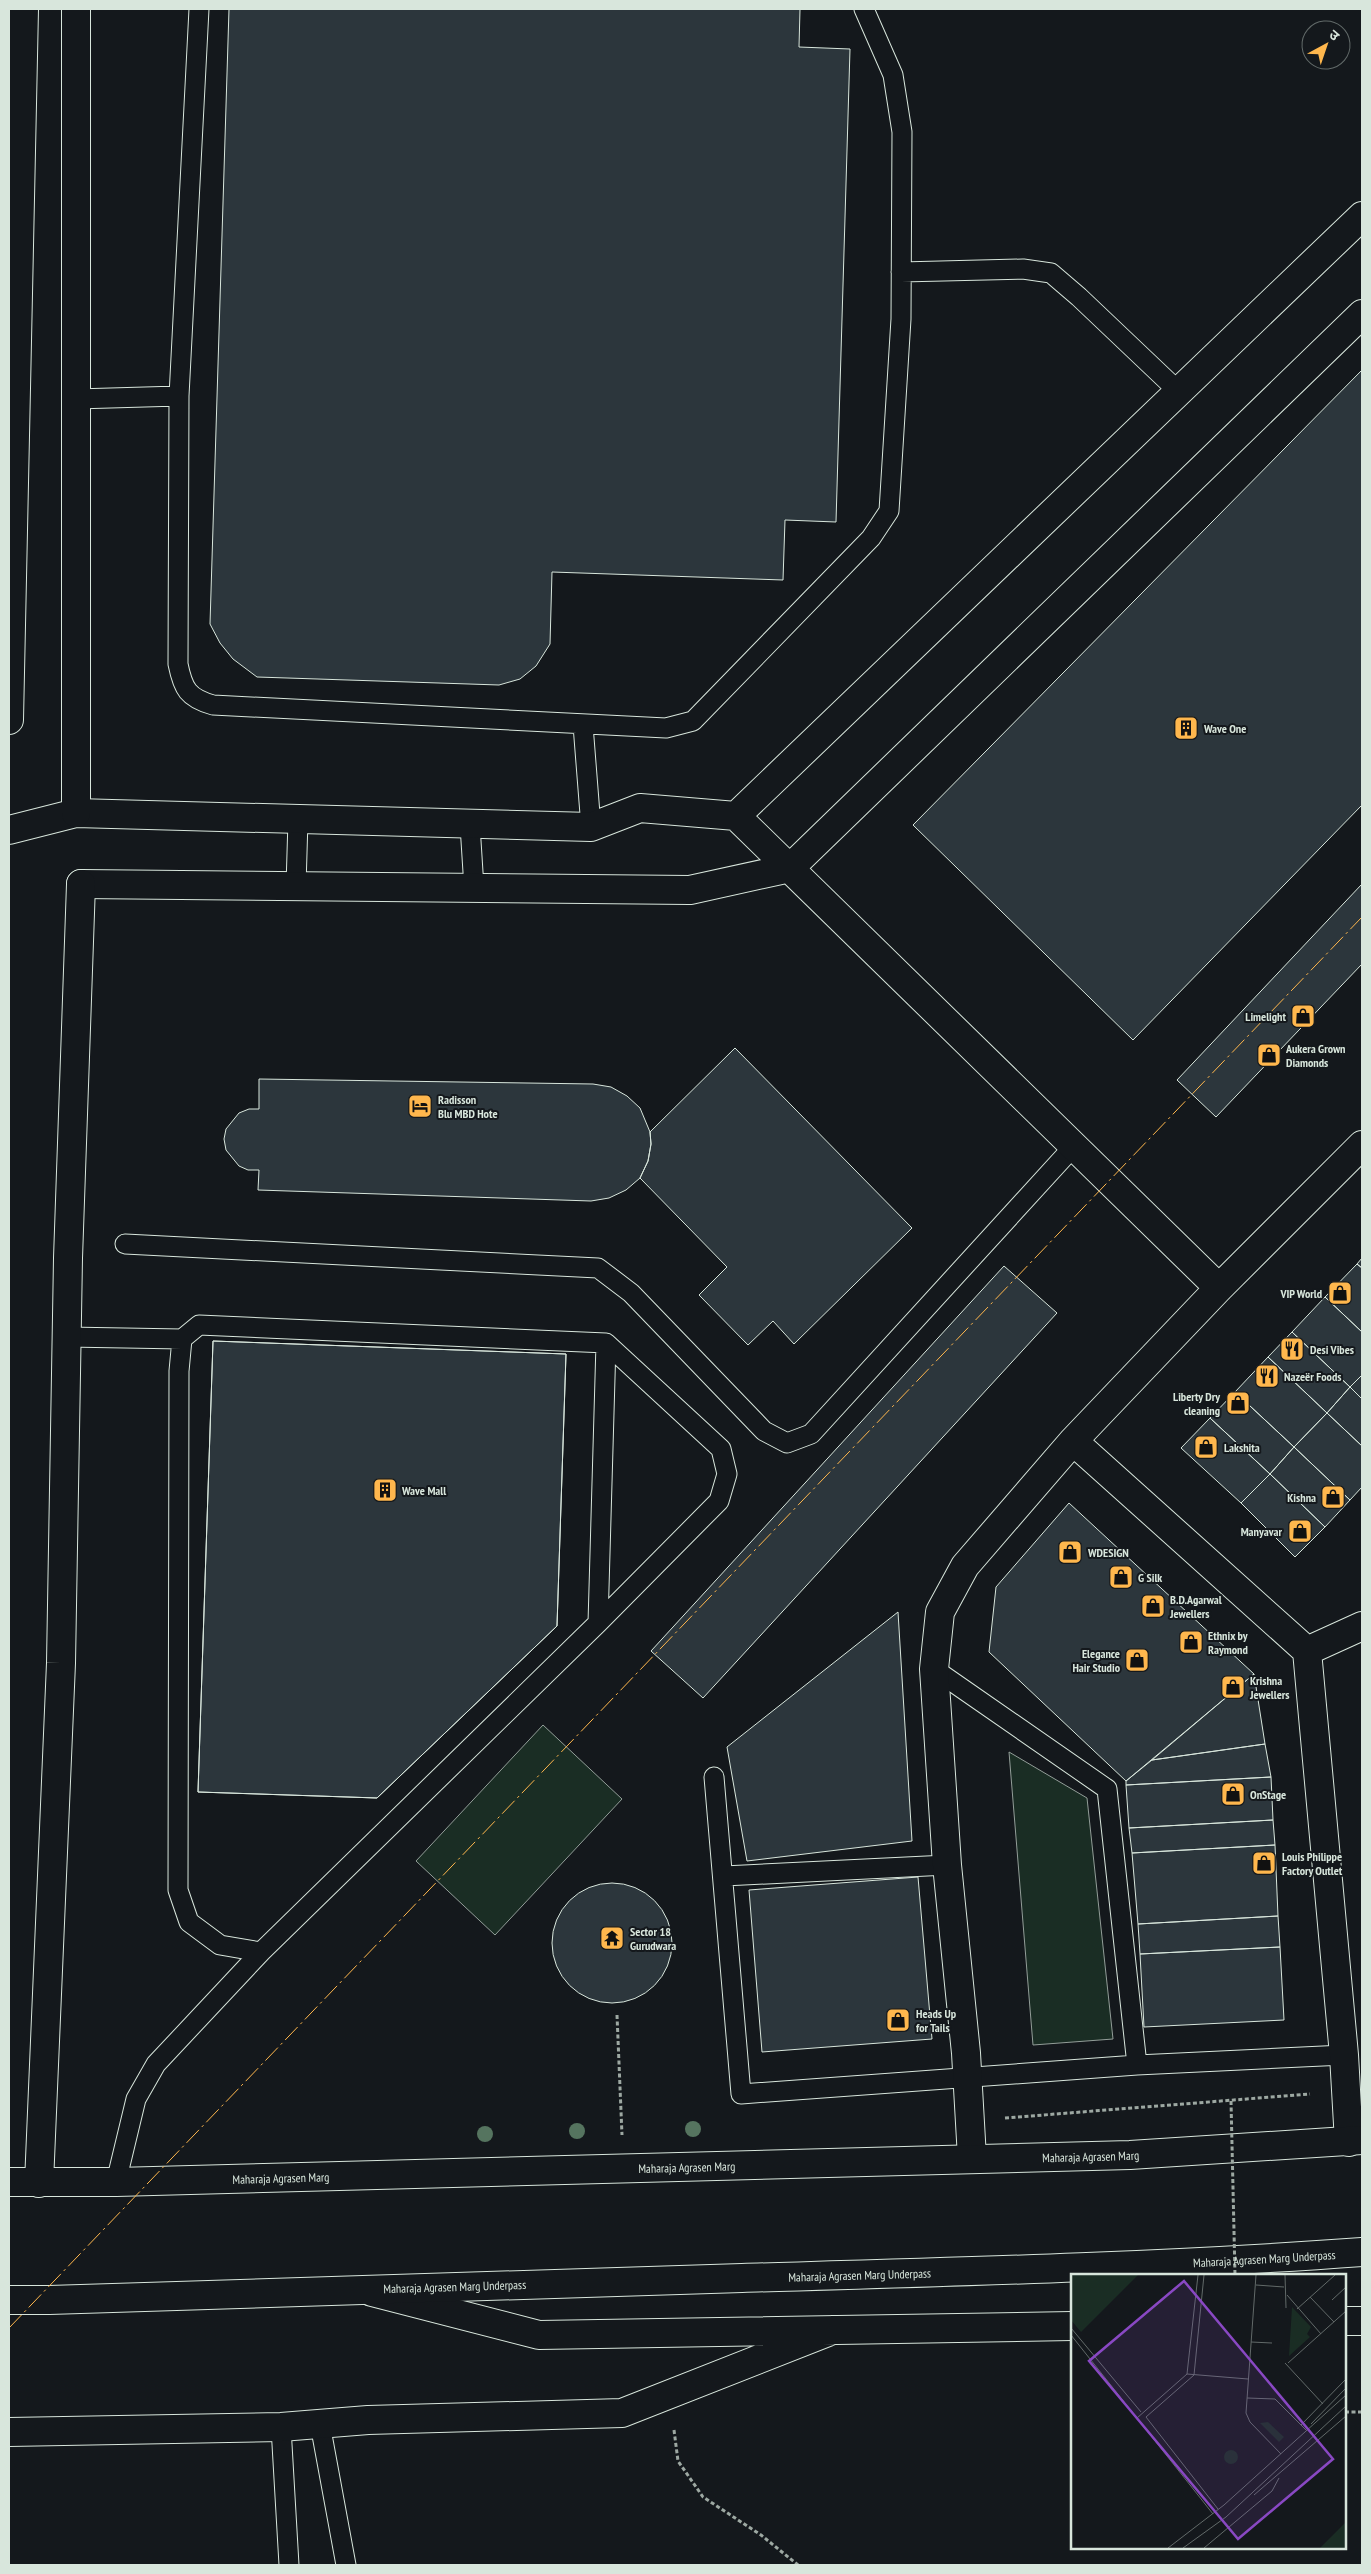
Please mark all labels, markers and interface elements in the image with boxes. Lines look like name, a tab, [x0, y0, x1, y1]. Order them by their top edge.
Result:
north arrow	[1301, 20, 1351, 70]
text: उ	[1325, 26, 1344, 45]
building icon: Wave One	[1173, 715, 1199, 741]
place label: Wave One	[1203, 721, 1246, 736]
shop icon: Limelight	[1290, 1003, 1316, 1029]
place label: Limelight	[1245, 1009, 1286, 1024]
place label: Aukera Grown Diamonds	[1285, 1041, 1345, 1070]
shop icon: Aukera Grown Diamonds	[1256, 1042, 1282, 1068]
place label: Radisson Blu MBD Hote	[438, 1092, 498, 1121]
hotel icon: Radisson Blu MBD Hote	[407, 1093, 433, 1119]
shop icon: VIP World	[1327, 1280, 1353, 1306]
place label: VIP World	[1279, 1286, 1322, 1301]
restaurant icon: Desi Vibes	[1279, 1336, 1305, 1362]
place label: Desi Vibes	[1310, 1342, 1354, 1357]
restaurant icon: Nazeër Foods	[1254, 1363, 1280, 1389]
place label: Nazeër Foods	[1284, 1369, 1341, 1384]
place label: Liberty Dry cleaning	[1173, 1389, 1220, 1418]
shop icon: Liberty Dry cleaning	[1225, 1390, 1251, 1416]
shop icon: Lakshita	[1193, 1434, 1219, 1460]
place label: Lakshita	[1224, 1440, 1260, 1455]
building icon: Wave Mall	[372, 1477, 398, 1503]
place label: Wave Mall	[401, 1483, 446, 1498]
shop icon: Kishna	[1320, 1484, 1346, 1510]
place label: Kishna	[1287, 1490, 1316, 1505]
shop icon: Manyavar	[1287, 1518, 1313, 1544]
place label: Manyavar	[1241, 1524, 1282, 1539]
shop icon: WDESIGN	[1057, 1539, 1083, 1565]
place label: WDESIGN	[1087, 1545, 1129, 1560]
shop icon: G Silk	[1108, 1564, 1134, 1590]
place label: G Silk	[1138, 1570, 1162, 1585]
place label: B.D.Agarwal Jewellers	[1169, 1592, 1222, 1621]
shop icon: B.D.Agarwal Jewellers	[1140, 1593, 1166, 1619]
place label: Ethnix by Raymond	[1208, 1628, 1248, 1657]
shop icon: Ethnix by Raymond	[1178, 1629, 1204, 1655]
place label: Elegance Hair Studio	[1072, 1646, 1121, 1675]
shop icon: Elegance Hair Studio	[1124, 1647, 1150, 1673]
place label: Krishna Jewellers	[1249, 1673, 1290, 1702]
shop icon: Krishna Jewellers	[1220, 1674, 1246, 1700]
shop icon: OnStage	[1220, 1781, 1246, 1807]
place label: OnStage	[1250, 1787, 1286, 1802]
place label: Louis Philippe Factory Outlet	[1282, 1849, 1343, 1878]
shop icon: Louis Philippe Factory Outlet	[1251, 1850, 1277, 1876]
place label: Sector 18 Gurudwara	[630, 1924, 676, 1953]
temple icon: Sector 18 Gurudwara	[599, 1925, 625, 1951]
place label: Heads Up for Tails	[916, 2006, 957, 2035]
shop icon: Heads Up for Tails	[885, 2007, 911, 2033]
street label: Maharaja Agrasen Marg	[1042, 2147, 1140, 2165]
street label: Maharaja Agrasen Marg	[638, 2158, 735, 2176]
street label: Maharaja Agrasen Marg	[232, 2169, 330, 2186]
street label: Maharaja Agrasen Marg Underpass	[1193, 2246, 1336, 2270]
street label: Maharaja Agrasen Marg Underpass	[788, 2265, 931, 2284]
inset map	[1071, 2274, 1346, 2549]
street label: Maharaja Agrasen Marg Underpass	[383, 2276, 526, 2296]

